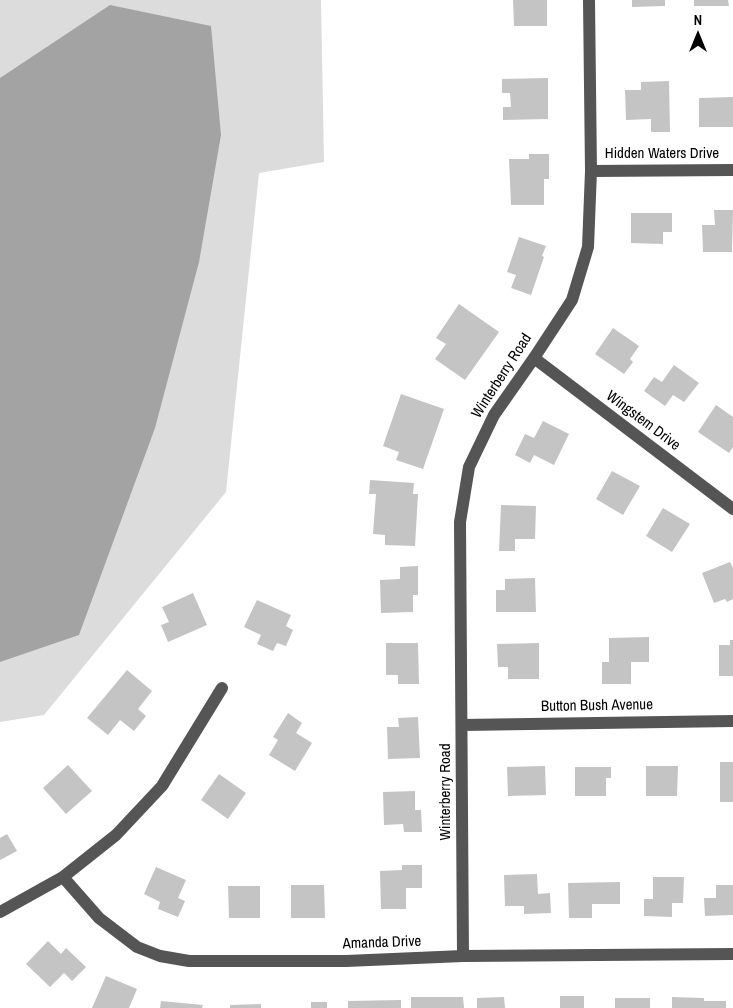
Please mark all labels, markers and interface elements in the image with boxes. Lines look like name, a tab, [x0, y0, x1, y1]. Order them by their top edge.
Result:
north arrow	[673, 10, 723, 60]
text: N	[694, 11, 702, 29]
street label: Hidden Waters Drive	[605, 145, 719, 163]
street label: Winterberry Road	[468, 330, 536, 422]
street label: Wingstem Drive	[602, 387, 684, 455]
street label: Button Bush Avenue	[541, 696, 653, 716]
street label: Winterberry Road	[437, 743, 455, 841]
street label: Amanda Drive	[342, 933, 422, 953]

